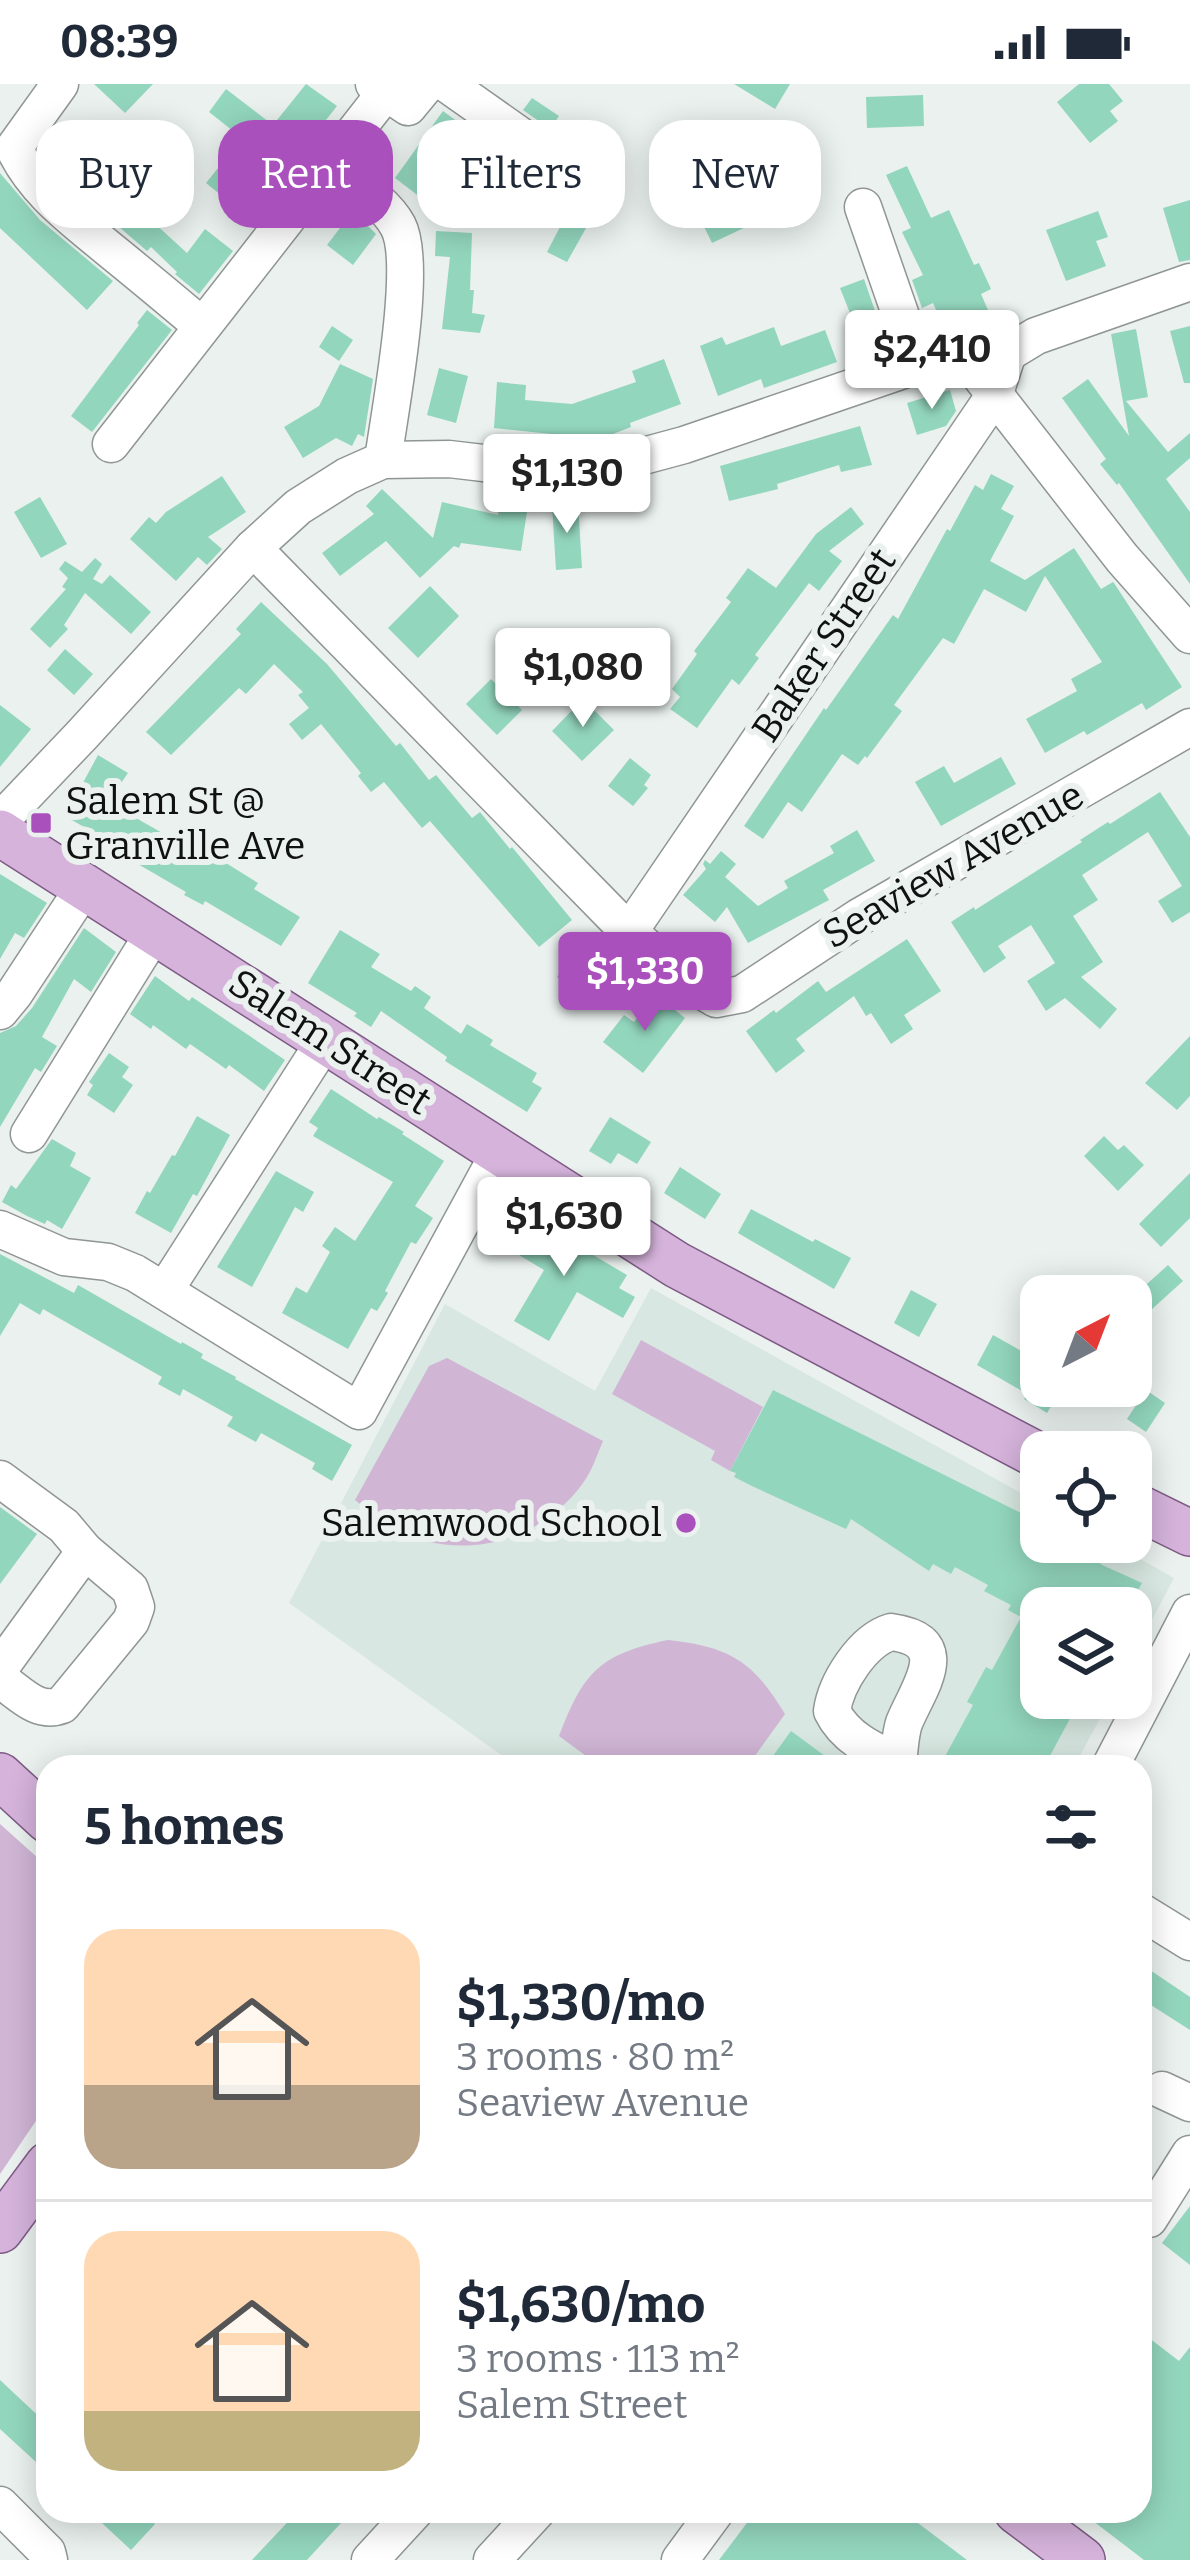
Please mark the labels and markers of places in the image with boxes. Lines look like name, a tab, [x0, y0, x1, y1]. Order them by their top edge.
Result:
pin: $2,410	[834, 310, 1030, 412]
pin: $1,130	[469, 434, 665, 536]
pin: $1,080	[485, 628, 681, 730]
place label: Salem St @ Granville Ave	[65, 778, 305, 869]
marker: Salem St @ Granville Ave	[28, 810, 54, 836]
pin: $1,330	[547, 932, 743, 1034]
pin: $1,630	[466, 1177, 662, 1279]
place label: Salemwood School	[321, 1500, 662, 1546]
marker: Salemwood School	[673, 1510, 699, 1536]

